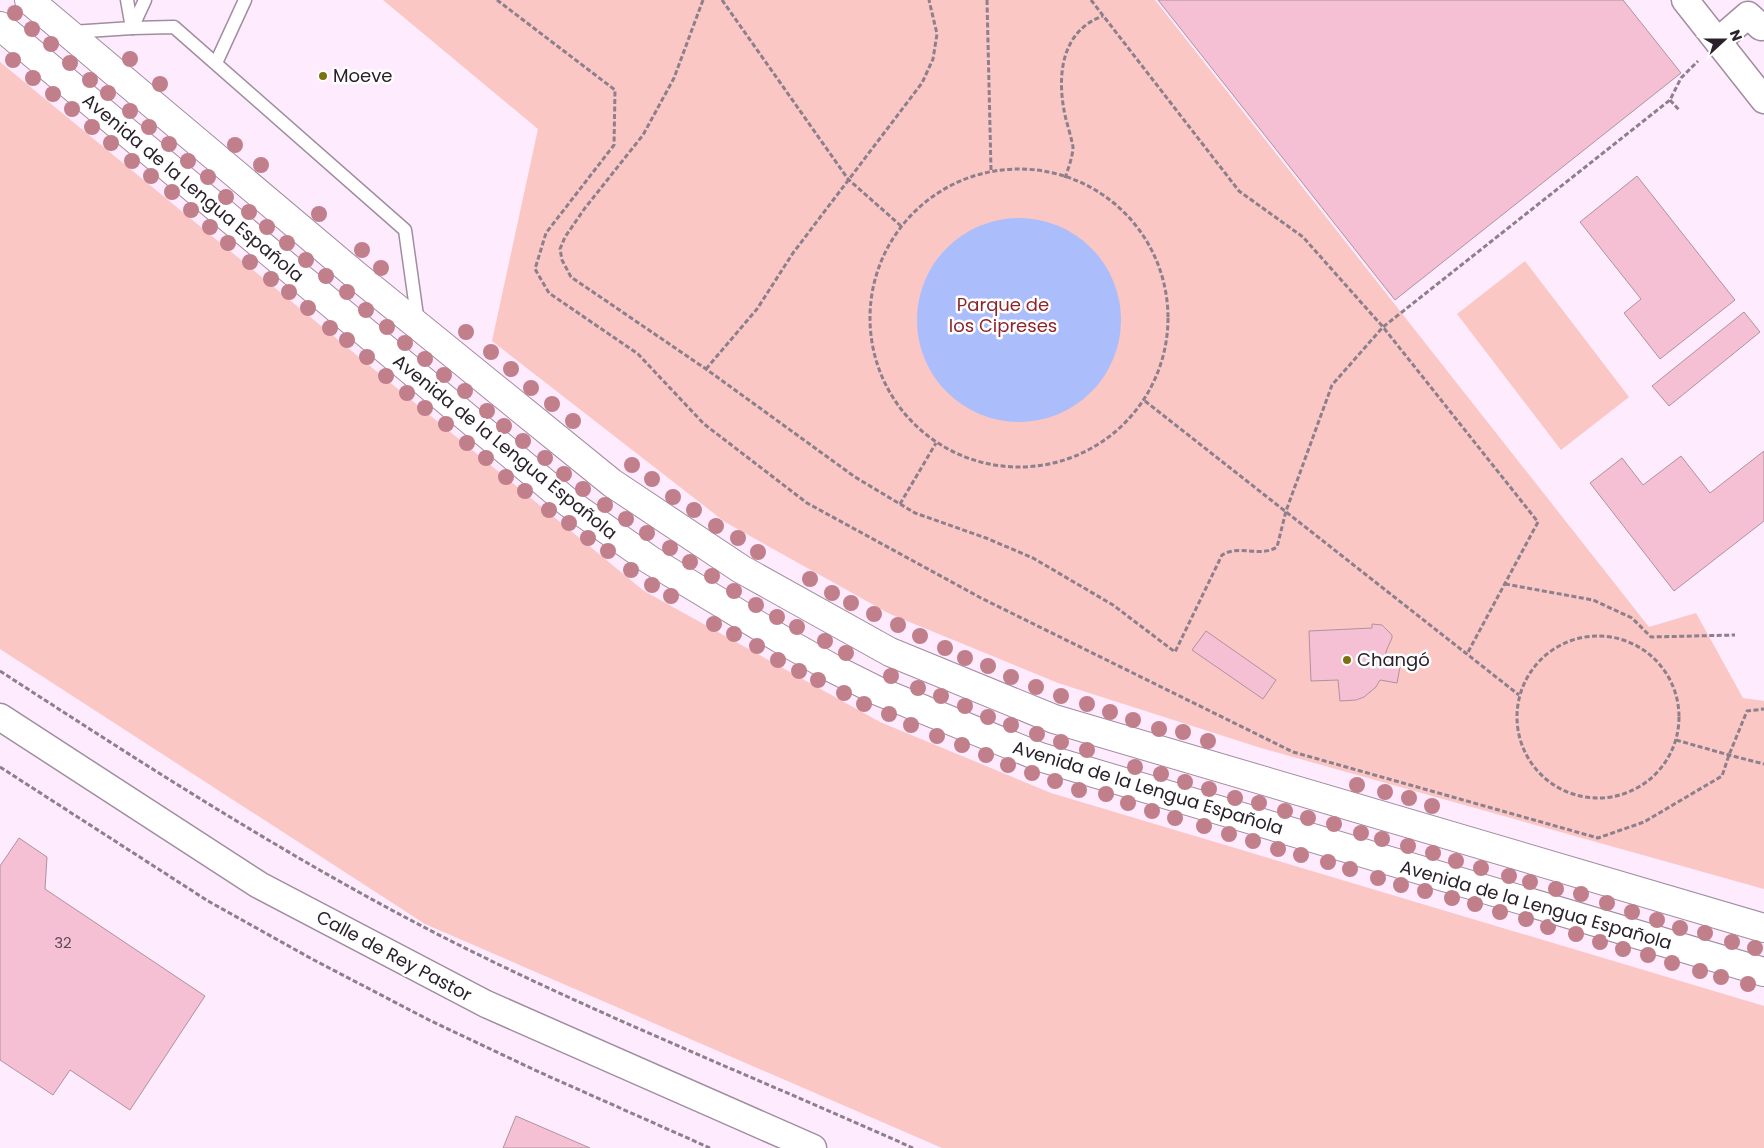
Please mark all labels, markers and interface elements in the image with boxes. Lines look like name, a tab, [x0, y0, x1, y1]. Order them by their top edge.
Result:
north arrow	[1699, 15, 1749, 65]
text: N	[1725, 27, 1747, 44]
place label: Moeve	[333, 63, 392, 88]
marker: Moeve	[317, 70, 329, 82]
street label: Avenida de la Lengua Española	[77, 87, 309, 288]
park label: Parque de los Cipreses	[949, 292, 1057, 338]
street label: Avenida de la Lengua Española	[388, 348, 623, 545]
place label: Changó	[1357, 647, 1430, 672]
marker: Changó	[1341, 654, 1353, 666]
street label: Avenida de la Lengua Española	[1010, 734, 1287, 841]
street label: Avenida de la Lengua Española	[1397, 854, 1675, 955]
street label: Calle de Rey Pastor	[312, 904, 477, 1007]
house number: 32	[54, 932, 72, 953]

